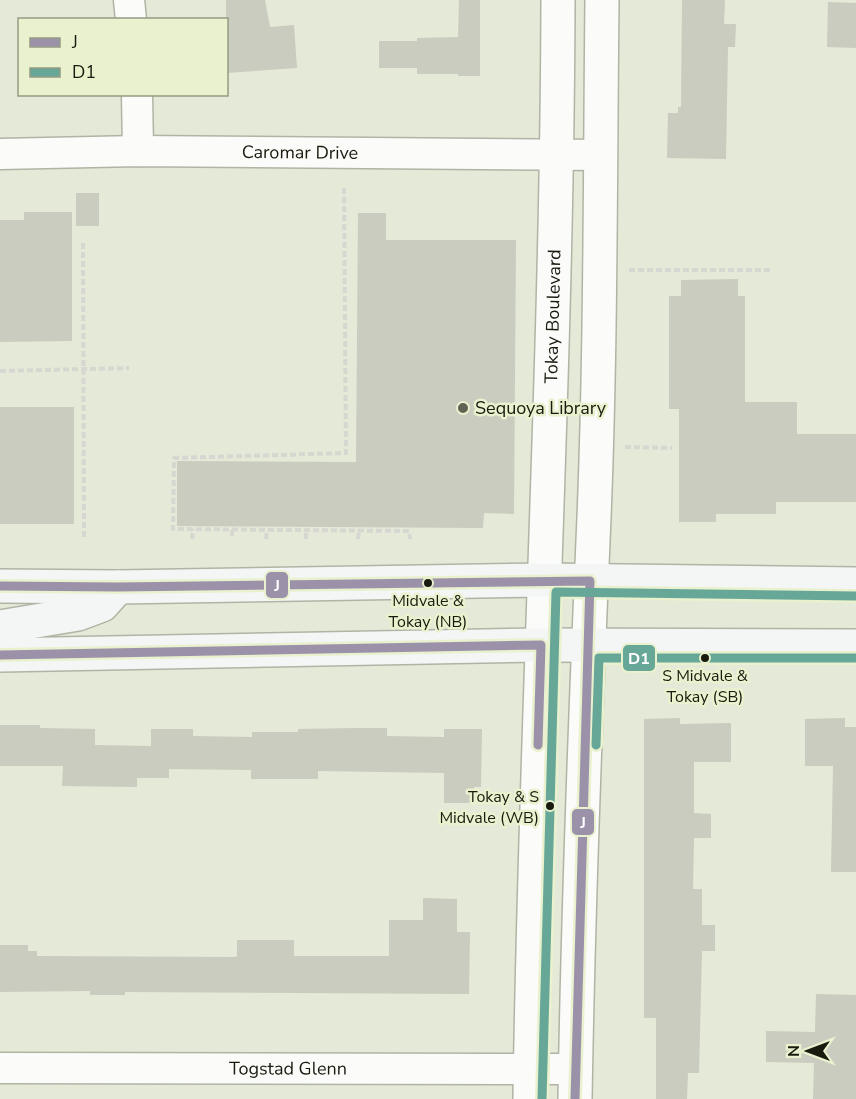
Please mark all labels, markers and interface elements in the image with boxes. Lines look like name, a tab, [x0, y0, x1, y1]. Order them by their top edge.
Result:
legend	[18, 18, 228, 96]
text: J	[71, 30, 78, 54]
text: D1	[72, 60, 96, 84]
street label: Caromar Drive	[242, 140, 358, 165]
street label: Tokay Boulevard	[539, 249, 567, 384]
place label: Sequoya Library	[475, 396, 607, 420]
marker: Sequoya Library	[456, 401, 470, 415]
line badge: J	[265, 571, 289, 599]
text: J	[273, 575, 280, 597]
marker: Midvale & Tokay (NB)	[422, 577, 434, 589]
place label: Midvale & Tokay (NB)	[389, 590, 467, 633]
line badge: D1	[622, 644, 656, 672]
text: D1	[628, 648, 650, 670]
marker: S Midvale & Tokay (SB)	[699, 652, 711, 664]
place label: S Midvale & Tokay (SB)	[662, 665, 748, 708]
place label: Tokay & S Midvale (WB)	[439, 786, 539, 829]
marker: Tokay & S Midvale (WB)	[544, 800, 556, 812]
line badge: J	[571, 808, 595, 836]
text: J	[579, 812, 586, 834]
north arrow	[778, 1021, 838, 1081]
text: N	[783, 1045, 805, 1057]
street label: Togstad Glenn	[229, 1056, 347, 1081]

